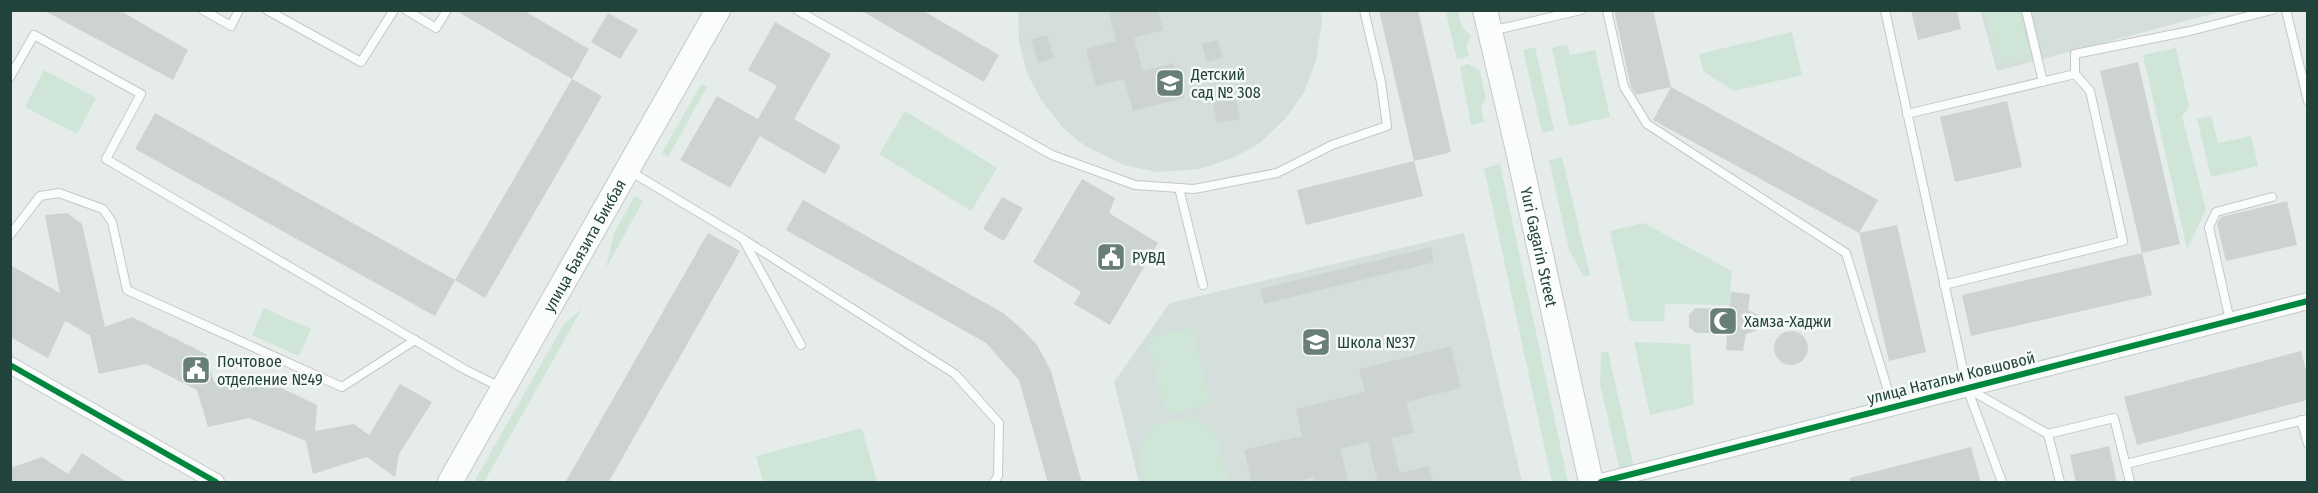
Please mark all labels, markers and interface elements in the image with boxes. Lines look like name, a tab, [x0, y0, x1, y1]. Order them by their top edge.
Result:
place label: Детский сад № 308	[1190, 65, 1261, 102]
school or university icon: Детский сад № 308	[1154, 67, 1186, 99]
street label: улица Баязита Бикбая	[539, 176, 630, 315]
street label: Yuri Gagarin Street	[1517, 185, 1562, 309]
public building icon: РУВД	[1095, 241, 1127, 273]
place label: РУВД	[1132, 248, 1166, 267]
mosque icon: Хамза-Хаджи	[1707, 305, 1739, 337]
place label: Хамза-Хаджи	[1744, 312, 1832, 331]
school or university icon: Школа №37	[1300, 326, 1332, 358]
place label: Школа №37	[1337, 333, 1416, 352]
street label: улица Натальи Ковшовой	[1865, 348, 2037, 408]
place label: Почтовое отделение №49	[217, 352, 323, 389]
public building icon: Почтовое отделение №49	[180, 354, 212, 386]

